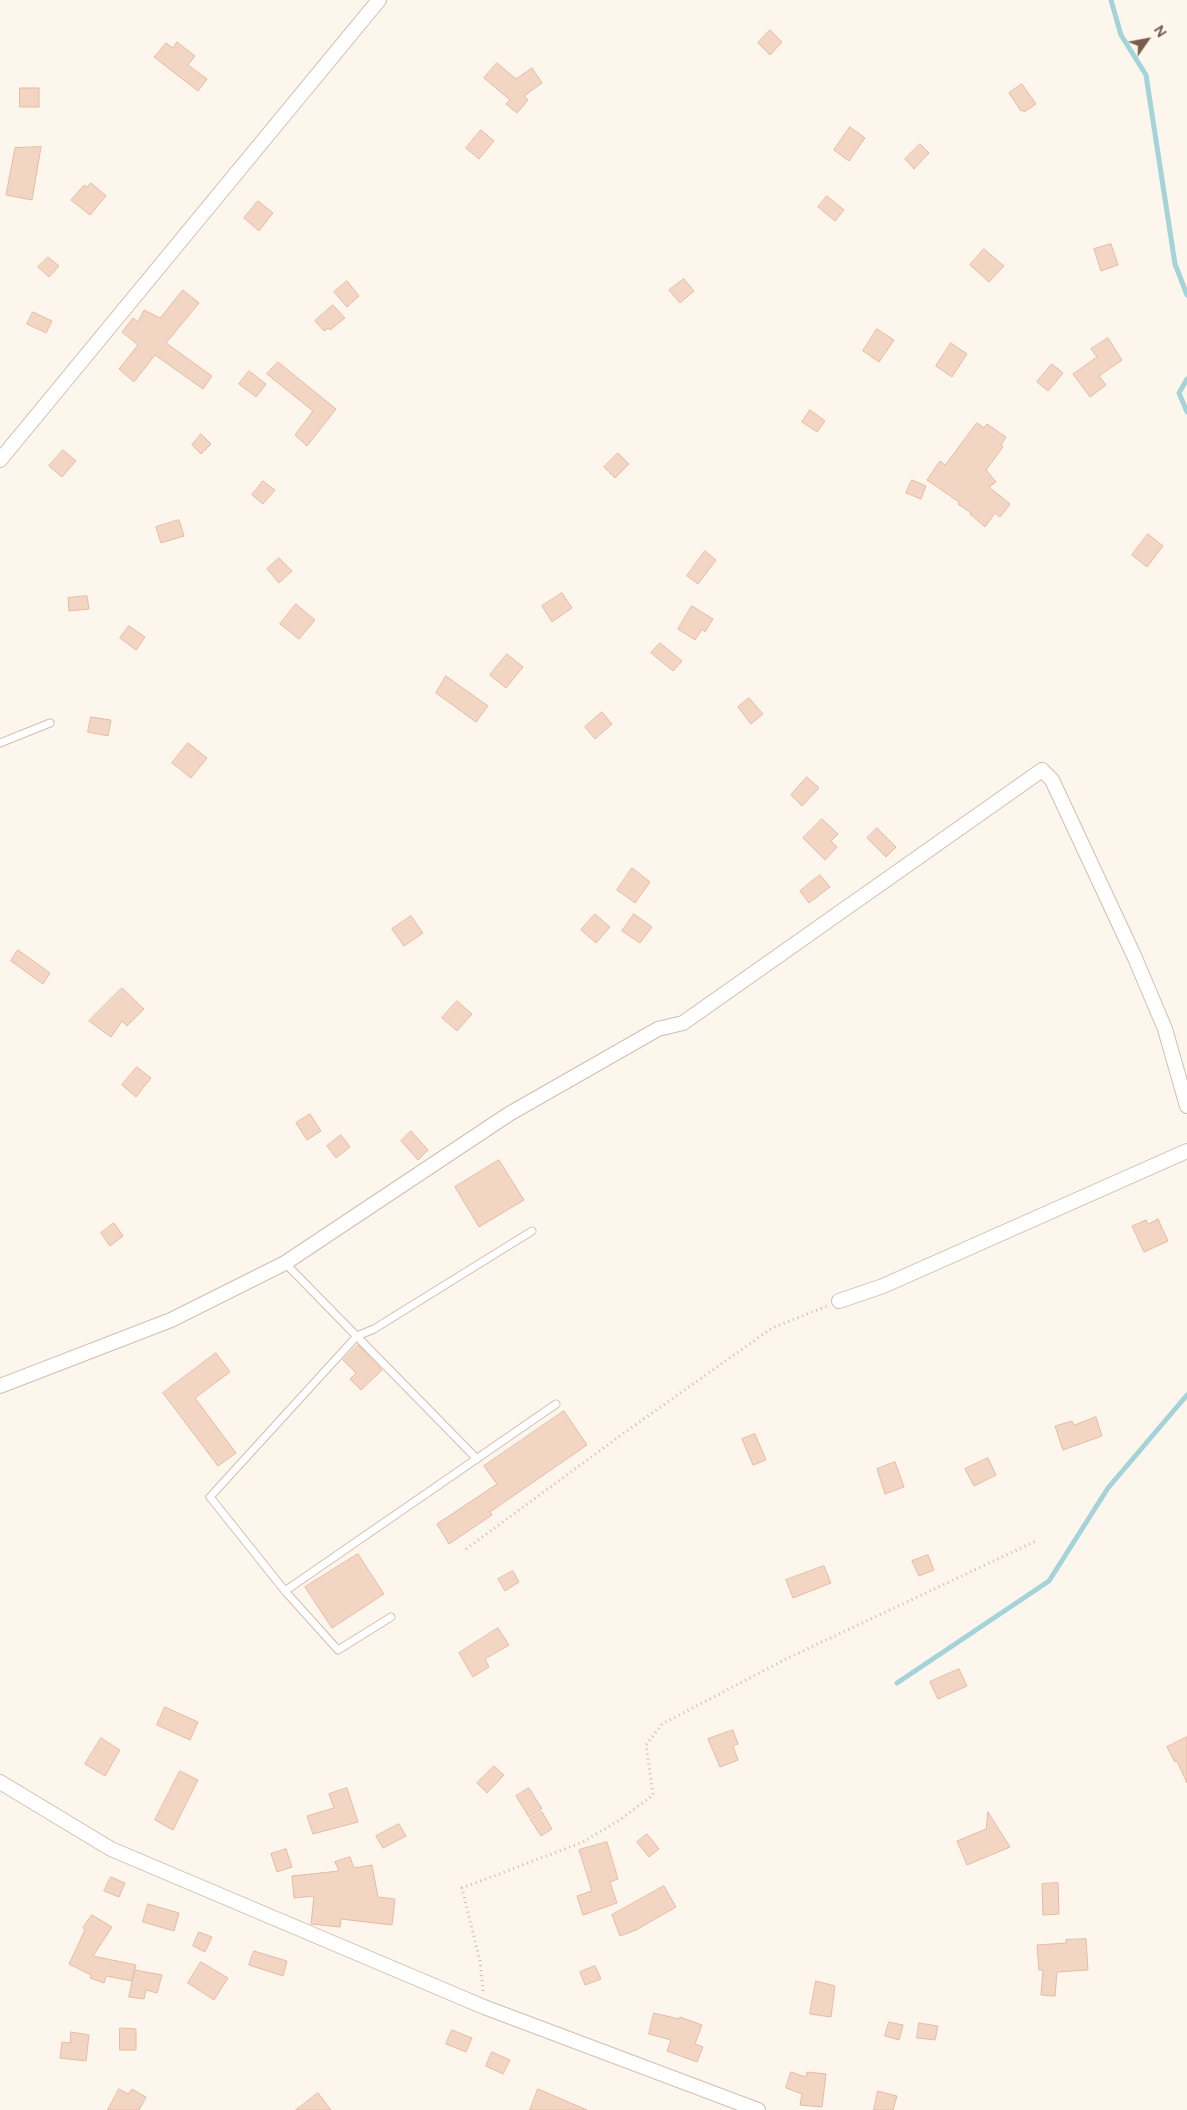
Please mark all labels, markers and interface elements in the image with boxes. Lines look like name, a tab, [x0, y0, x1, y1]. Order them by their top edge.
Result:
north arrow	[1122, 15, 1172, 65]
text: N	[1150, 22, 1170, 41]

